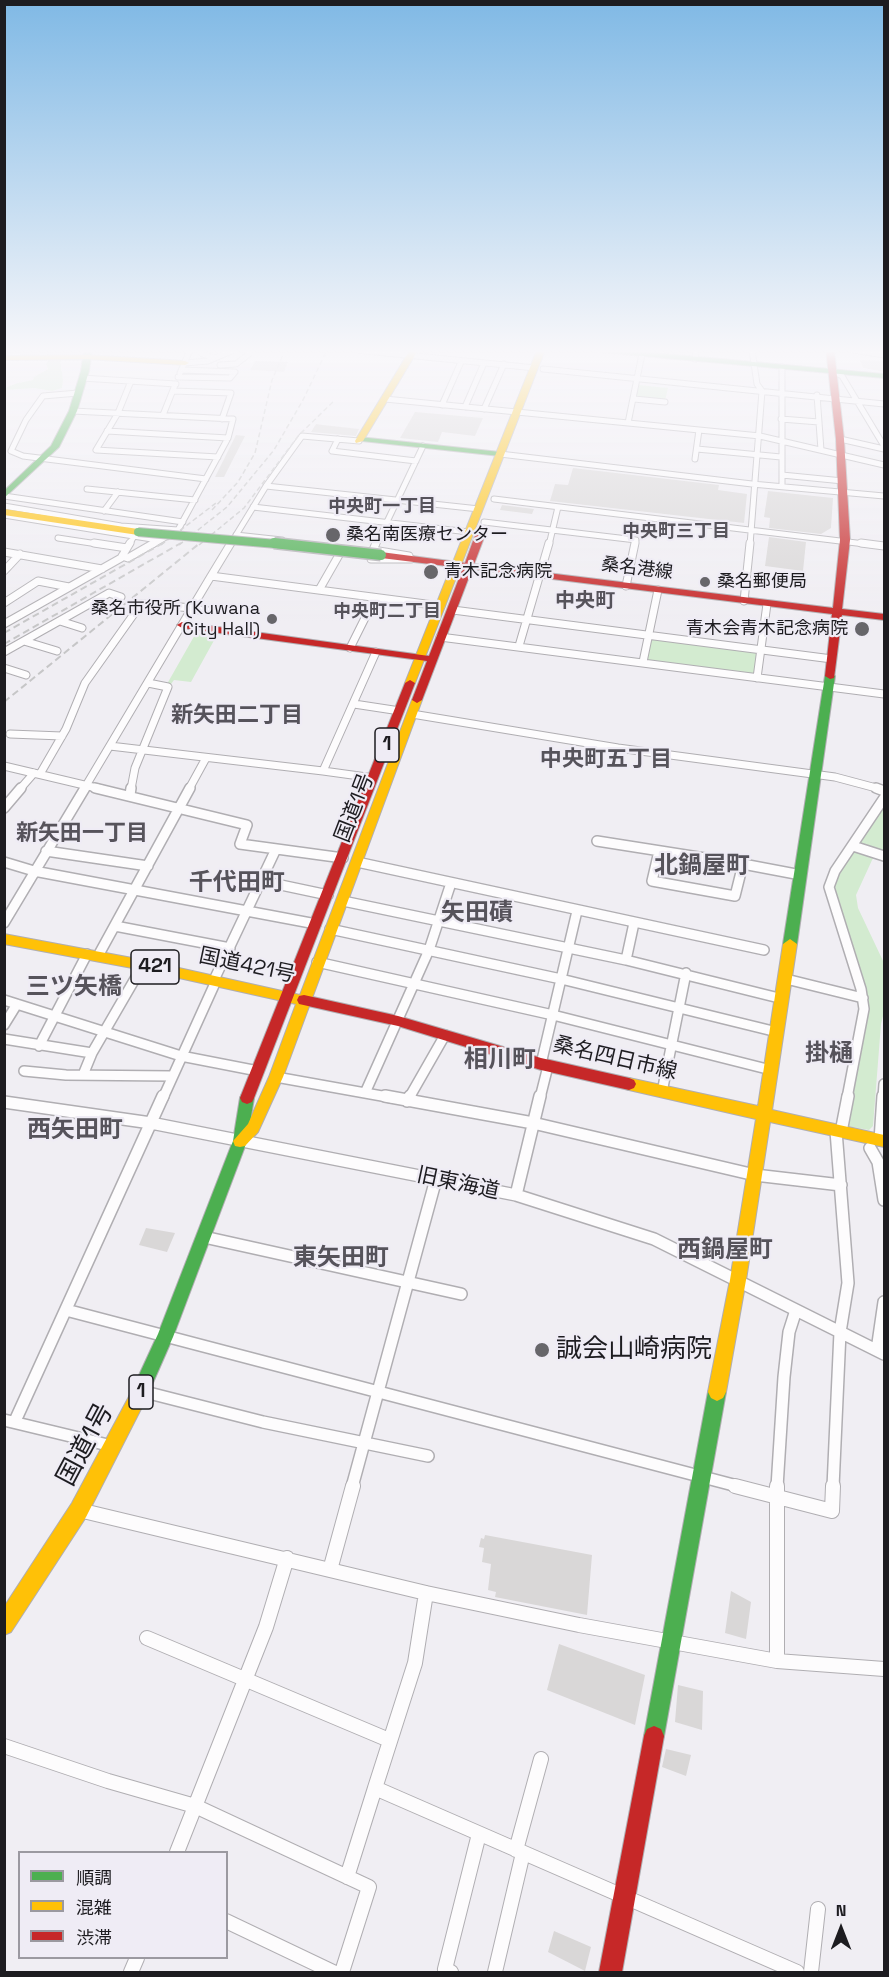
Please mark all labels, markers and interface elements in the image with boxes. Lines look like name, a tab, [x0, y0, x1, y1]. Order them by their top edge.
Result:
district label: 中央町一丁目	[328, 496, 436, 518]
district label: 中央町三丁目	[622, 521, 730, 543]
place label: 桑名南医療センター	[346, 524, 508, 546]
marker: 桑名南医療センター	[324, 526, 342, 544]
street label: 桑名港線	[600, 554, 674, 584]
place label: 青木記念病院	[444, 561, 552, 583]
marker: 青木記念病院	[422, 563, 440, 581]
place label: 桑名郵便局	[717, 571, 807, 593]
marker: 桑名郵便局	[698, 575, 712, 589]
district label: 中央町	[555, 590, 615, 614]
place label: 桑名市役所 (Kuwana City Hall)	[91, 598, 260, 640]
district label: 中央町二丁目	[333, 601, 441, 623]
marker: 桑名市役所 (Kuwana City Hall)	[265, 612, 279, 626]
place label: 青木会青木記念病院	[686, 618, 848, 640]
marker: 青木会青木記念病院	[853, 620, 871, 638]
district label: 新矢田二丁目	[171, 703, 303, 729]
road number: 1	[375, 728, 399, 762]
district label: 中央町五丁目	[540, 747, 672, 773]
street label: 国道1号	[330, 770, 380, 846]
district label: 新矢田一丁目	[16, 821, 148, 847]
district label: 北鍋屋町	[654, 852, 750, 880]
district label: 千代田町	[189, 869, 285, 897]
district label: 矢田磧	[441, 899, 513, 927]
street label: 国道421号	[197, 944, 297, 988]
road number: 421	[131, 950, 179, 984]
district label: 三ツ矢橋	[26, 973, 122, 1001]
street label: 桑名四日市線	[551, 1033, 679, 1085]
district label: 掛樋	[805, 1040, 853, 1068]
district label: 相川町	[464, 1046, 536, 1074]
district label: 西矢田町	[27, 1116, 123, 1144]
street label: 旧東海道	[414, 1163, 502, 1205]
district label: 西鍋屋町	[677, 1236, 773, 1264]
district label: 東矢田町	[293, 1244, 389, 1272]
place label: 誠会山崎病院	[556, 1334, 712, 1366]
marker: 誠会山崎病院	[533, 1341, 551, 1359]
road number: 1	[129, 1375, 153, 1409]
street label: 国道1号	[51, 1398, 121, 1492]
legend	[18, 1851, 228, 1959]
text: 順調	[76, 1866, 112, 1889]
text: 混雑	[76, 1896, 112, 1919]
north arrow	[811, 1899, 871, 1959]
text: N	[836, 1900, 846, 1921]
text: 渋滞	[76, 1926, 112, 1949]

